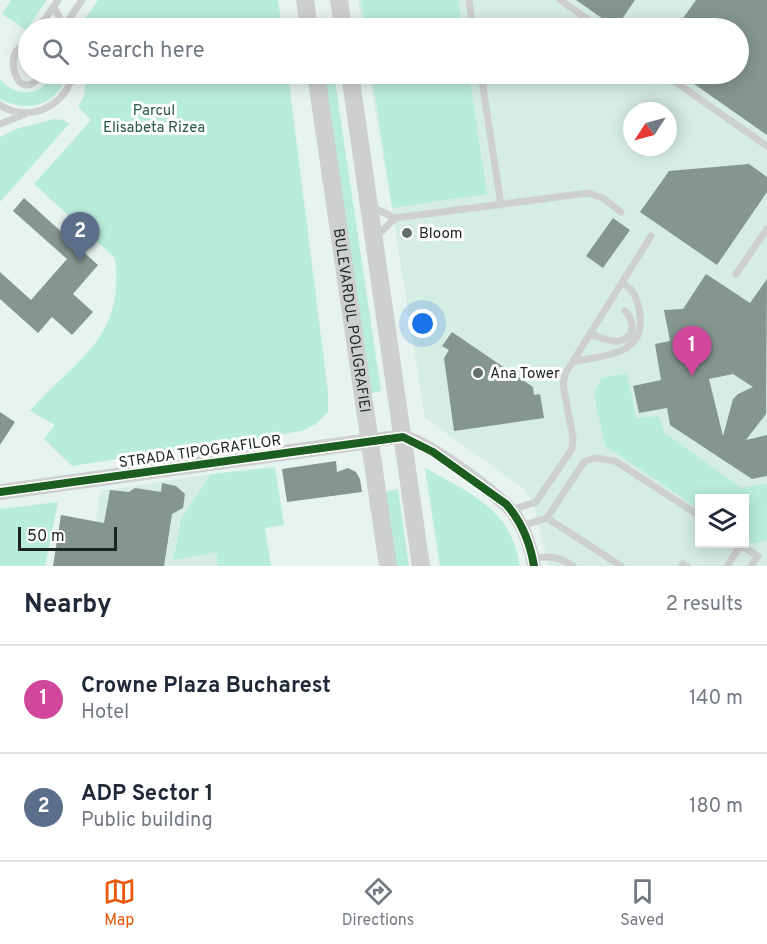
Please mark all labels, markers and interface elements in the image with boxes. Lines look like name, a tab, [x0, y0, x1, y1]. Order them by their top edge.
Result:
search box	[18, 18, 749, 84]
icon: search	[39, 35, 72, 68]
text: Search here	[87, 38, 205, 65]
park label: Parcul Elisabeta Rizea	[103, 102, 205, 138]
north arrow	[623, 102, 677, 156]
pin: 2	[60, 212, 100, 262]
place label: Bloom	[419, 225, 462, 244]
marker: Bloom	[400, 226, 414, 240]
street label: BULEVARDUL POLIGRAFIEI	[328, 227, 373, 414]
your location	[408, 309, 437, 338]
pin: 1	[672, 326, 712, 376]
place label: Ana Tower	[490, 365, 560, 384]
marker: Ana Tower	[471, 366, 485, 380]
street label: STRADA TIPOGRAFILOR	[118, 432, 283, 473]
map controls	[695, 494, 749, 548]
button: layers	[695, 494, 749, 548]
scale bar	[18, 524, 117, 552]
text: 50 m	[27, 527, 65, 547]
text: Nearby	[24, 589, 112, 622]
text: 2 results	[666, 592, 743, 618]
text: Crowne Plaza Bucharest	[81, 673, 331, 700]
text: 1	[40, 686, 48, 712]
text: 140 m	[689, 686, 743, 712]
text: Hotel	[81, 700, 129, 726]
text: ADP Sector 1	[81, 781, 213, 808]
text: 2	[37, 794, 50, 820]
text: 180 m	[689, 794, 743, 820]
text: Public building	[81, 808, 213, 834]
tab: Map	[103, 875, 136, 931]
tab: Directions	[342, 875, 414, 931]
tab: Saved	[620, 875, 664, 931]

